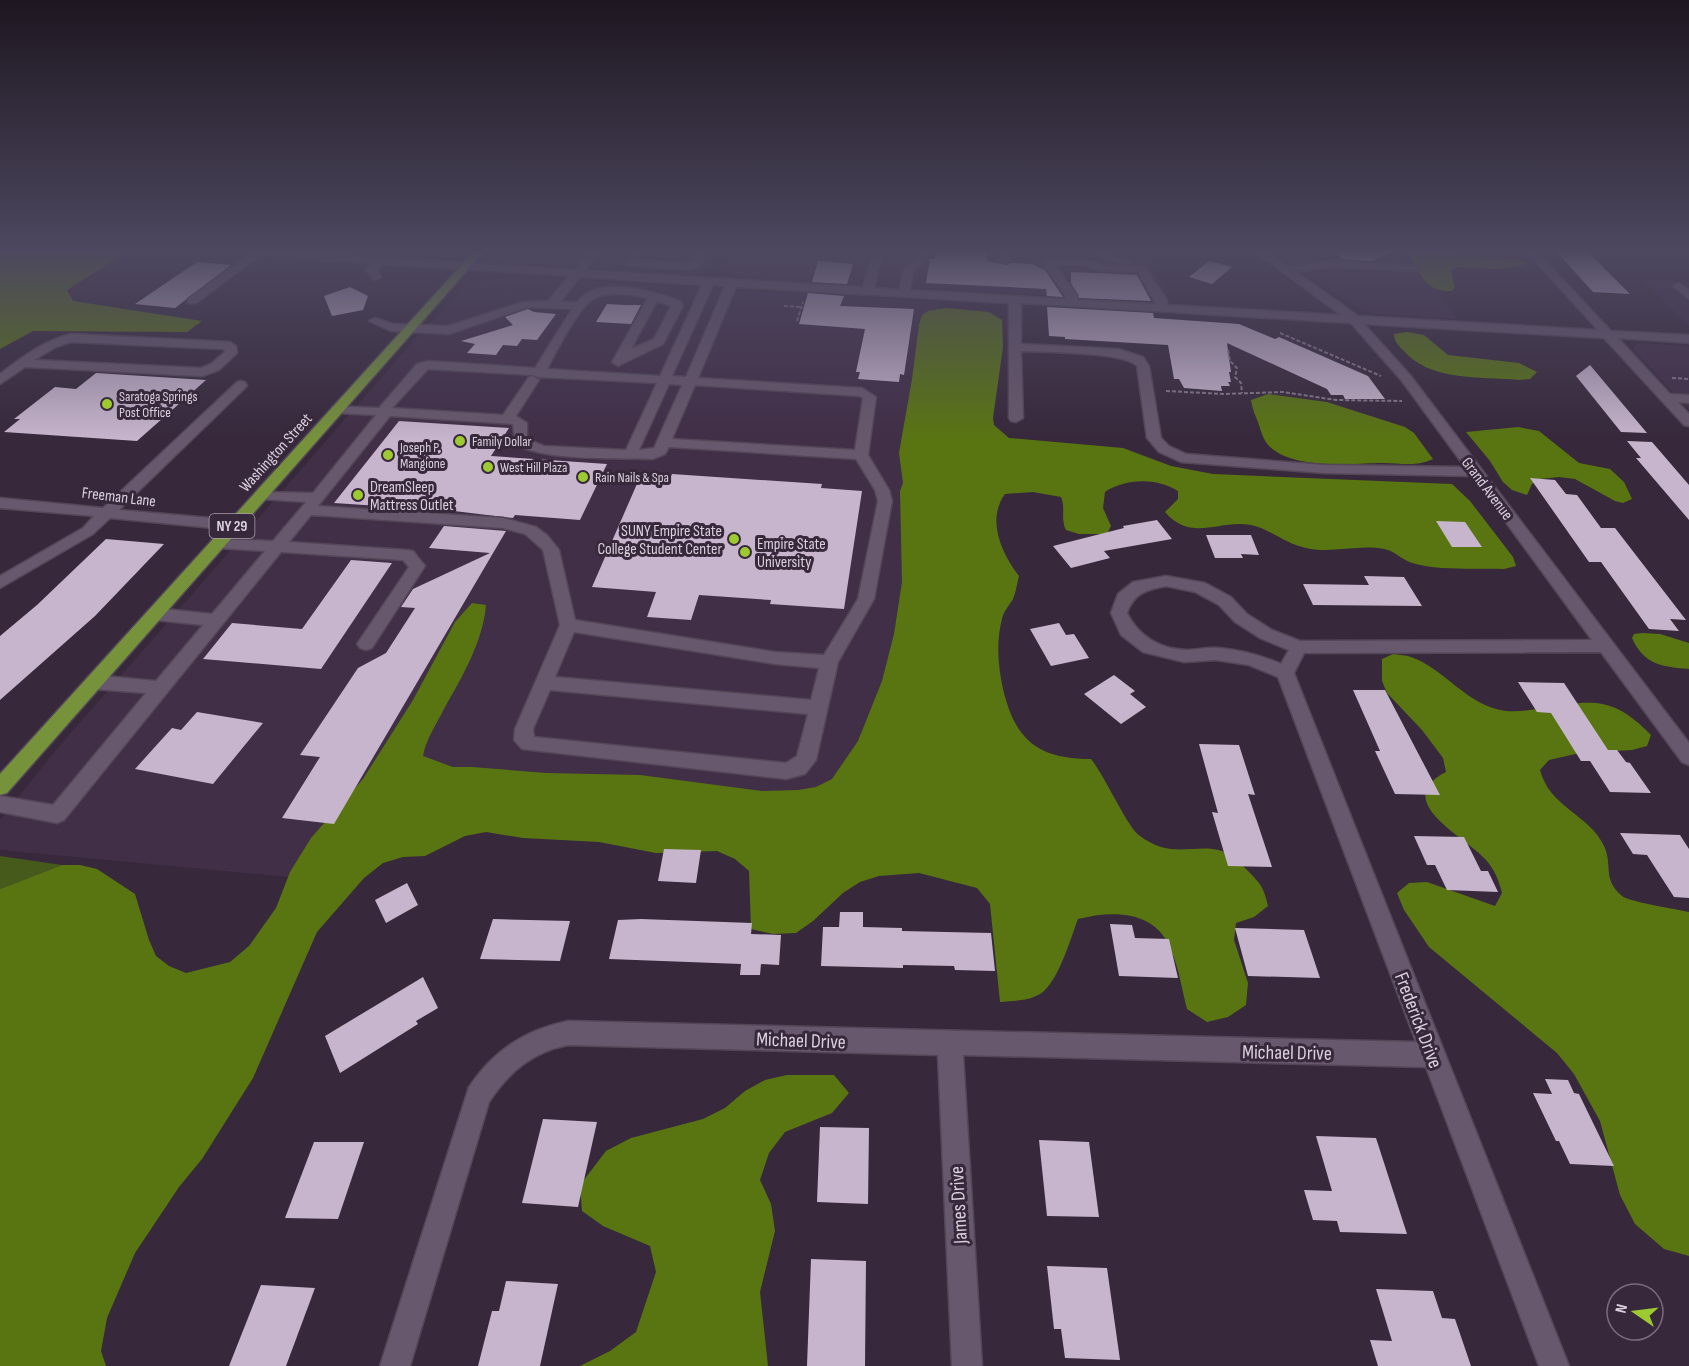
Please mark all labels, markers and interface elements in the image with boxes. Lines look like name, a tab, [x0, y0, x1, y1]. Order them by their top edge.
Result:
place label: Saratoga Springs Post Office	[119, 388, 198, 421]
marker: Saratoga Springs Post Office	[100, 397, 114, 411]
street label: Washington Street	[236, 410, 317, 496]
place label: Family Dollar	[472, 433, 532, 450]
marker: Family Dollar	[453, 434, 467, 448]
place label: Joseph P. Mangione	[399, 439, 445, 472]
marker: Joseph P. Mangione	[381, 448, 395, 462]
street label: Grand Avenue	[1457, 454, 1517, 524]
place label: West Hill Plaza	[500, 459, 568, 476]
marker: West Hill Plaza	[481, 460, 495, 474]
place label: Rain Nails & Spa	[595, 469, 669, 486]
marker: Rain Nails & Spa	[576, 470, 590, 484]
place label: DreamSleep Mattress Outlet	[370, 478, 454, 515]
street label: Freeman Lane	[81, 484, 157, 511]
marker: DreamSleep Mattress Outlet	[351, 488, 365, 502]
road number: NY 29	[210, 514, 254, 538]
place label: SUNY Empire State College Student Center	[597, 522, 722, 559]
marker: SUNY Empire State College Student Center	[727, 532, 741, 546]
place label: Empire State University	[757, 535, 826, 572]
marker: Empire State University	[738, 545, 752, 559]
street label: Frederick Drive	[1389, 969, 1447, 1072]
street label: Michael Drive	[756, 1027, 846, 1055]
street label: Michael Drive	[1242, 1040, 1332, 1066]
street label: James Drive	[945, 1165, 973, 1246]
north arrow	[1605, 1282, 1665, 1342]
text: N	[1612, 1302, 1632, 1315]

